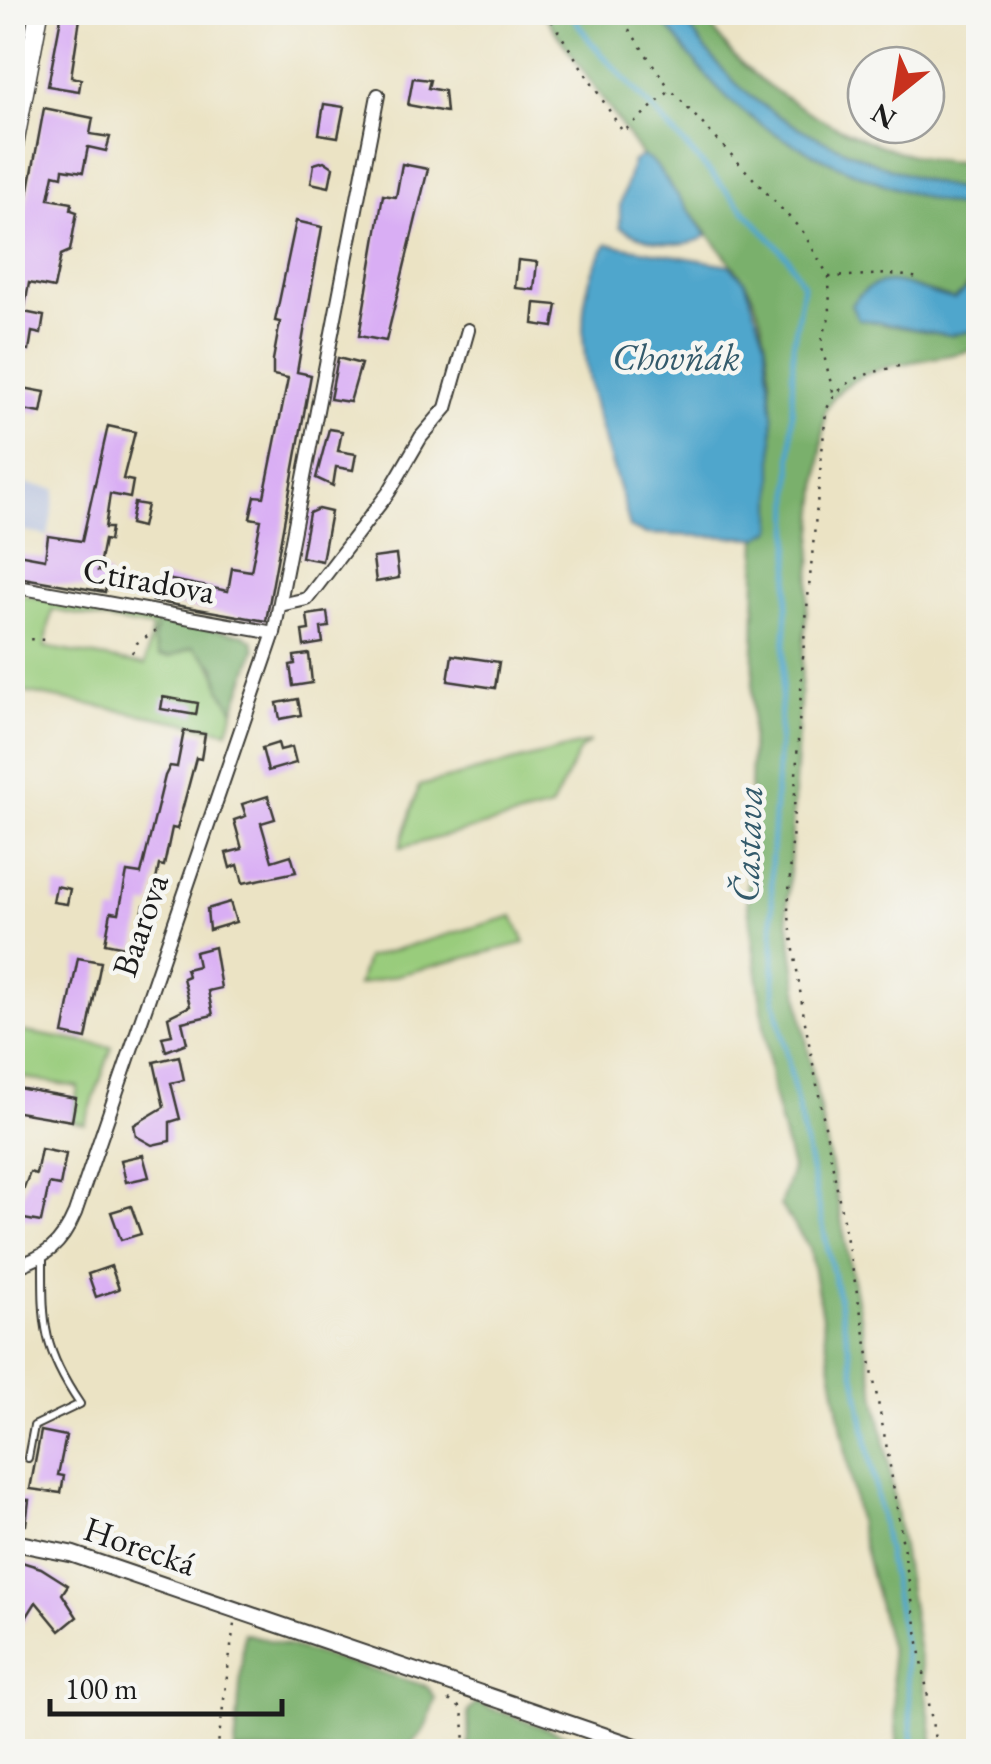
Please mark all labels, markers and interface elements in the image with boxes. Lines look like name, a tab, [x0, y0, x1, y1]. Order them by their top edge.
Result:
north arrow	[846, 45, 946, 145]
text: N	[864, 95, 902, 138]
water label: Chovňák	[612, 332, 740, 381]
street label: Ctiradova	[80, 546, 219, 613]
water label: Častava	[720, 785, 773, 903]
street label: Baarova	[101, 867, 178, 982]
street label: Horecká	[78, 1505, 202, 1586]
scale bar	[50, 1654, 282, 1716]
text: 100 m	[65, 1669, 138, 1708]

